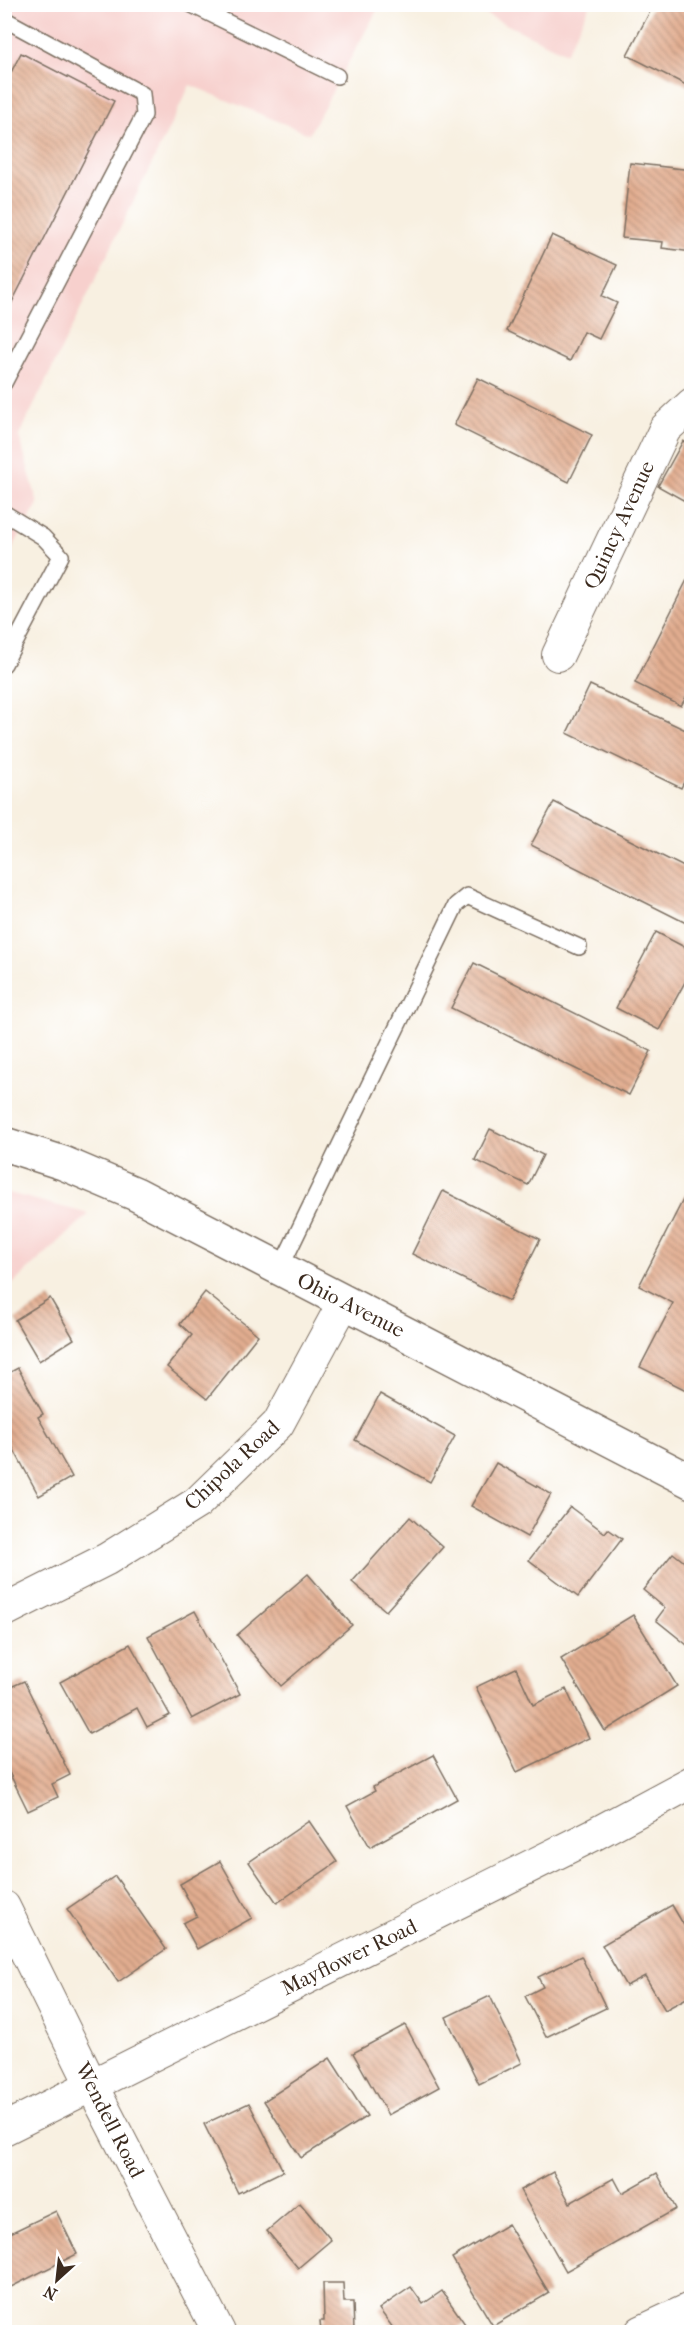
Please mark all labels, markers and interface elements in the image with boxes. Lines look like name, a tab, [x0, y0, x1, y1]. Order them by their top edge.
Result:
street label: Quincy Avenue	[579, 457, 659, 593]
street label: Ohio Avenue	[293, 1268, 409, 1342]
street label: Chipola Road	[180, 1415, 285, 1515]
street label: Mayflower Road	[277, 1914, 421, 2000]
street label: Wendell Road	[70, 2057, 150, 2182]
north arrow	[27, 2250, 87, 2310]
text: N	[40, 2281, 60, 2304]

